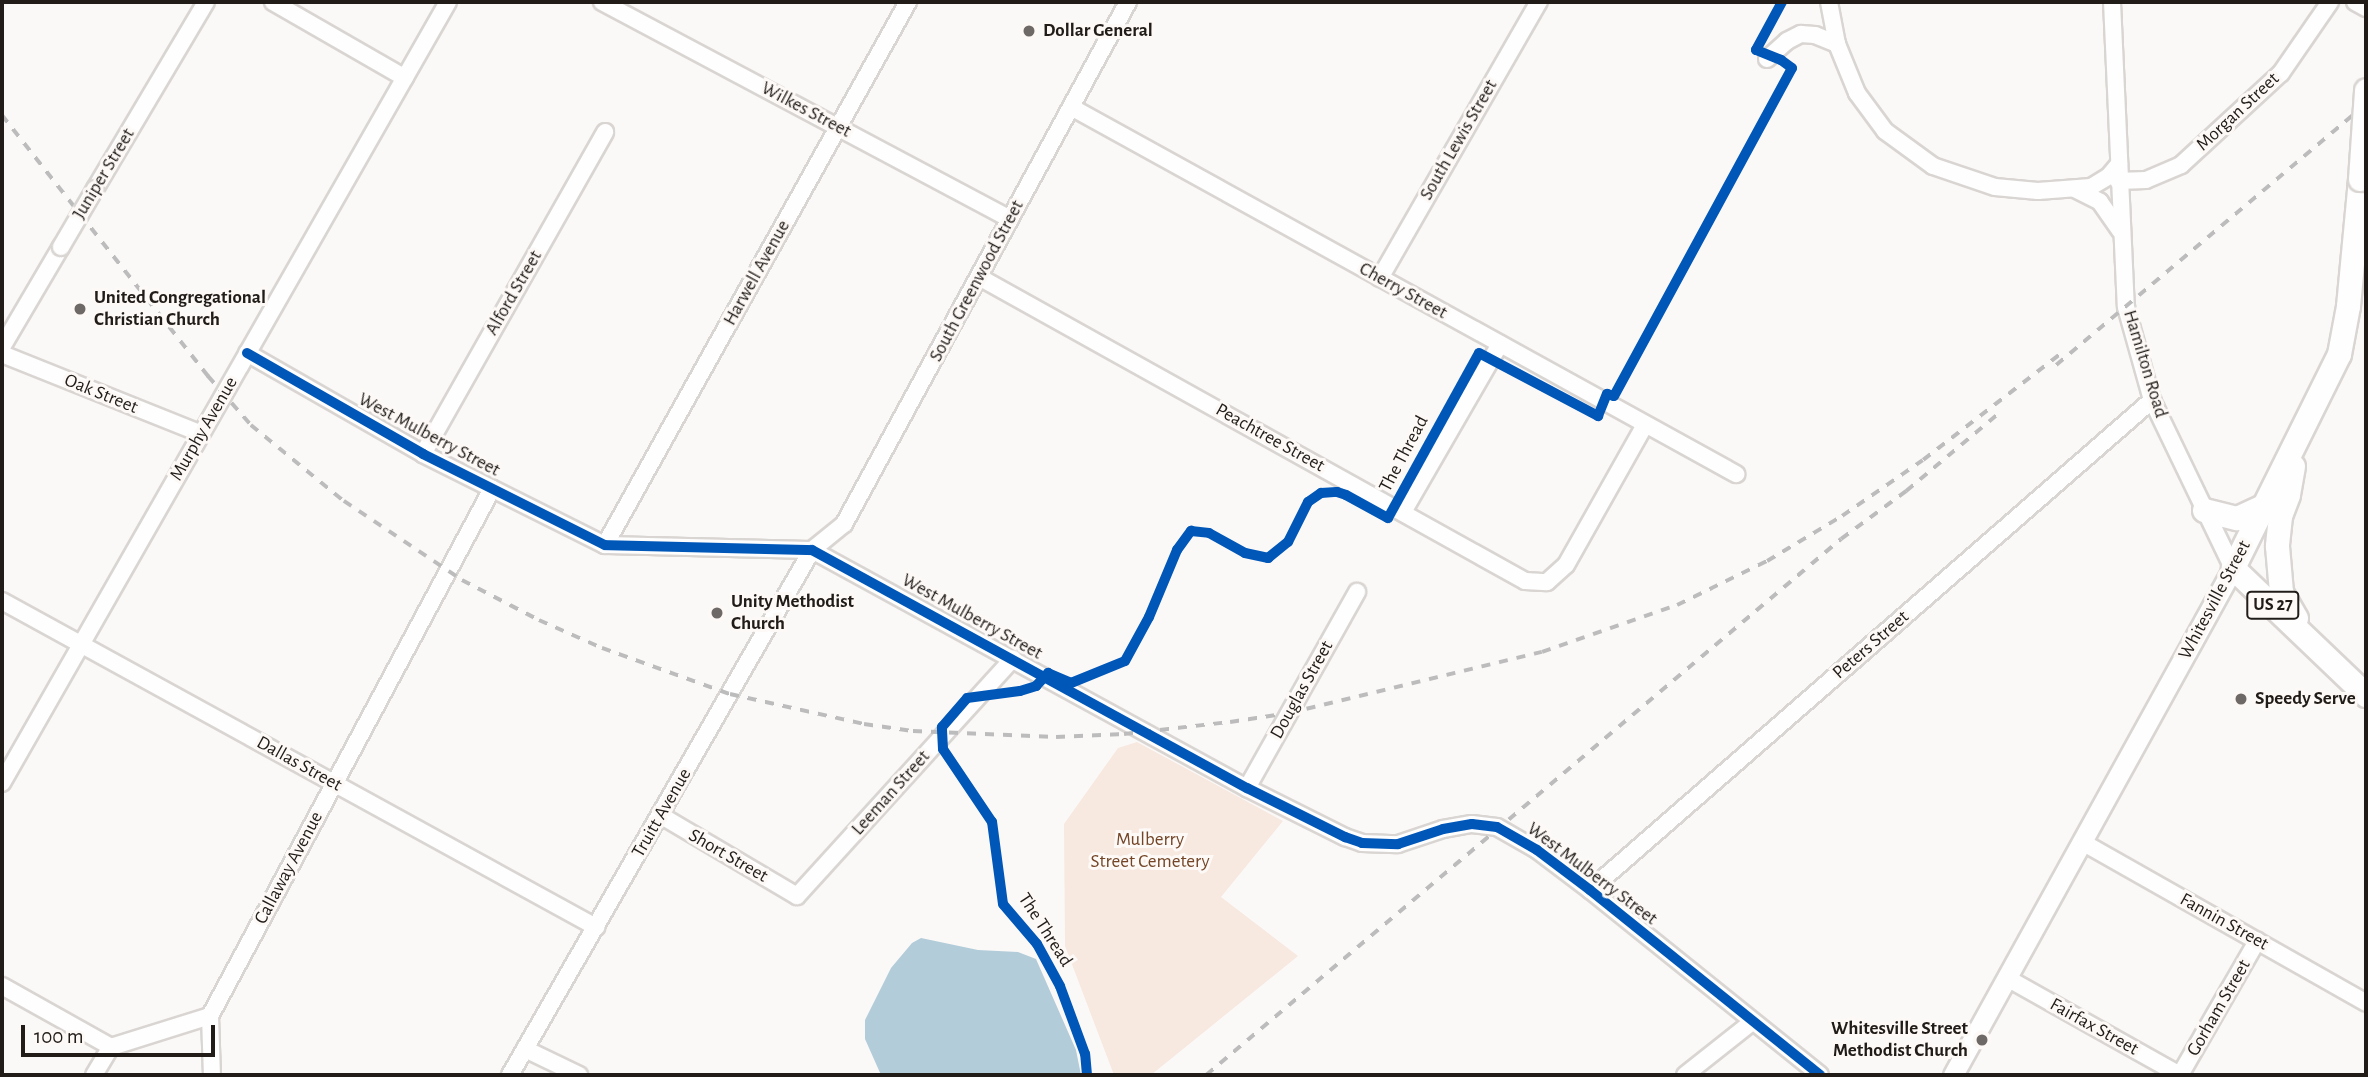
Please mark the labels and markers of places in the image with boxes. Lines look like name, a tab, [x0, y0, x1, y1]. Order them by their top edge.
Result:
place label: Dollar General	[1043, 20, 1153, 42]
marker: Dollar General	[1021, 23, 1037, 39]
place label: United Congregational Christian Church	[94, 287, 266, 331]
marker: United Congregational Christian Church	[72, 301, 88, 317]
place label: Unity Methodist Church	[731, 591, 854, 635]
marker: Unity Methodist Church	[709, 605, 725, 621]
place label: Speedy Serve	[2255, 688, 2356, 710]
marker: Speedy Serve	[2233, 691, 2249, 707]
place label: Whitesville Street Methodist Church	[1831, 1018, 1968, 1062]
marker: Whitesville Street Methodist Church	[1974, 1032, 1990, 1048]

